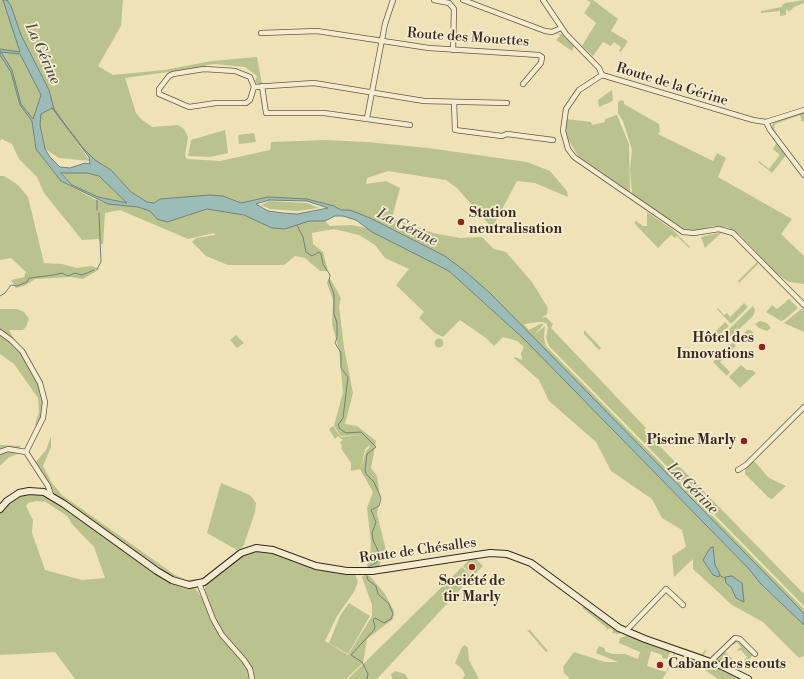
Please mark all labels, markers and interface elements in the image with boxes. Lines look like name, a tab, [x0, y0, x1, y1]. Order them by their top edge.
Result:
water label: La Gérine	[21, 21, 63, 87]
street label: Route des Mouettes	[406, 25, 530, 51]
street label: Route de la Gérine	[614, 60, 730, 110]
water label: La Gérine	[374, 205, 440, 251]
place label: Station neutralisation	[469, 206, 562, 238]
marker: Station neutralisation	[456, 217, 466, 227]
place label: Hôtel des Innovations	[677, 331, 754, 364]
marker: Hôtel des Innovations	[757, 342, 767, 352]
place label: Piscine Marly	[647, 433, 736, 449]
marker: Piscine Marly	[739, 436, 749, 446]
water label: La Gérine	[663, 460, 721, 518]
street label: Route de Chésalles	[358, 534, 478, 568]
marker: Société de tir Marly	[467, 562, 477, 572]
place label: Société de tir Marly	[439, 574, 505, 606]
place label: Cabane des scouts	[668, 657, 786, 673]
marker: Cabane des scouts	[655, 660, 665, 670]

